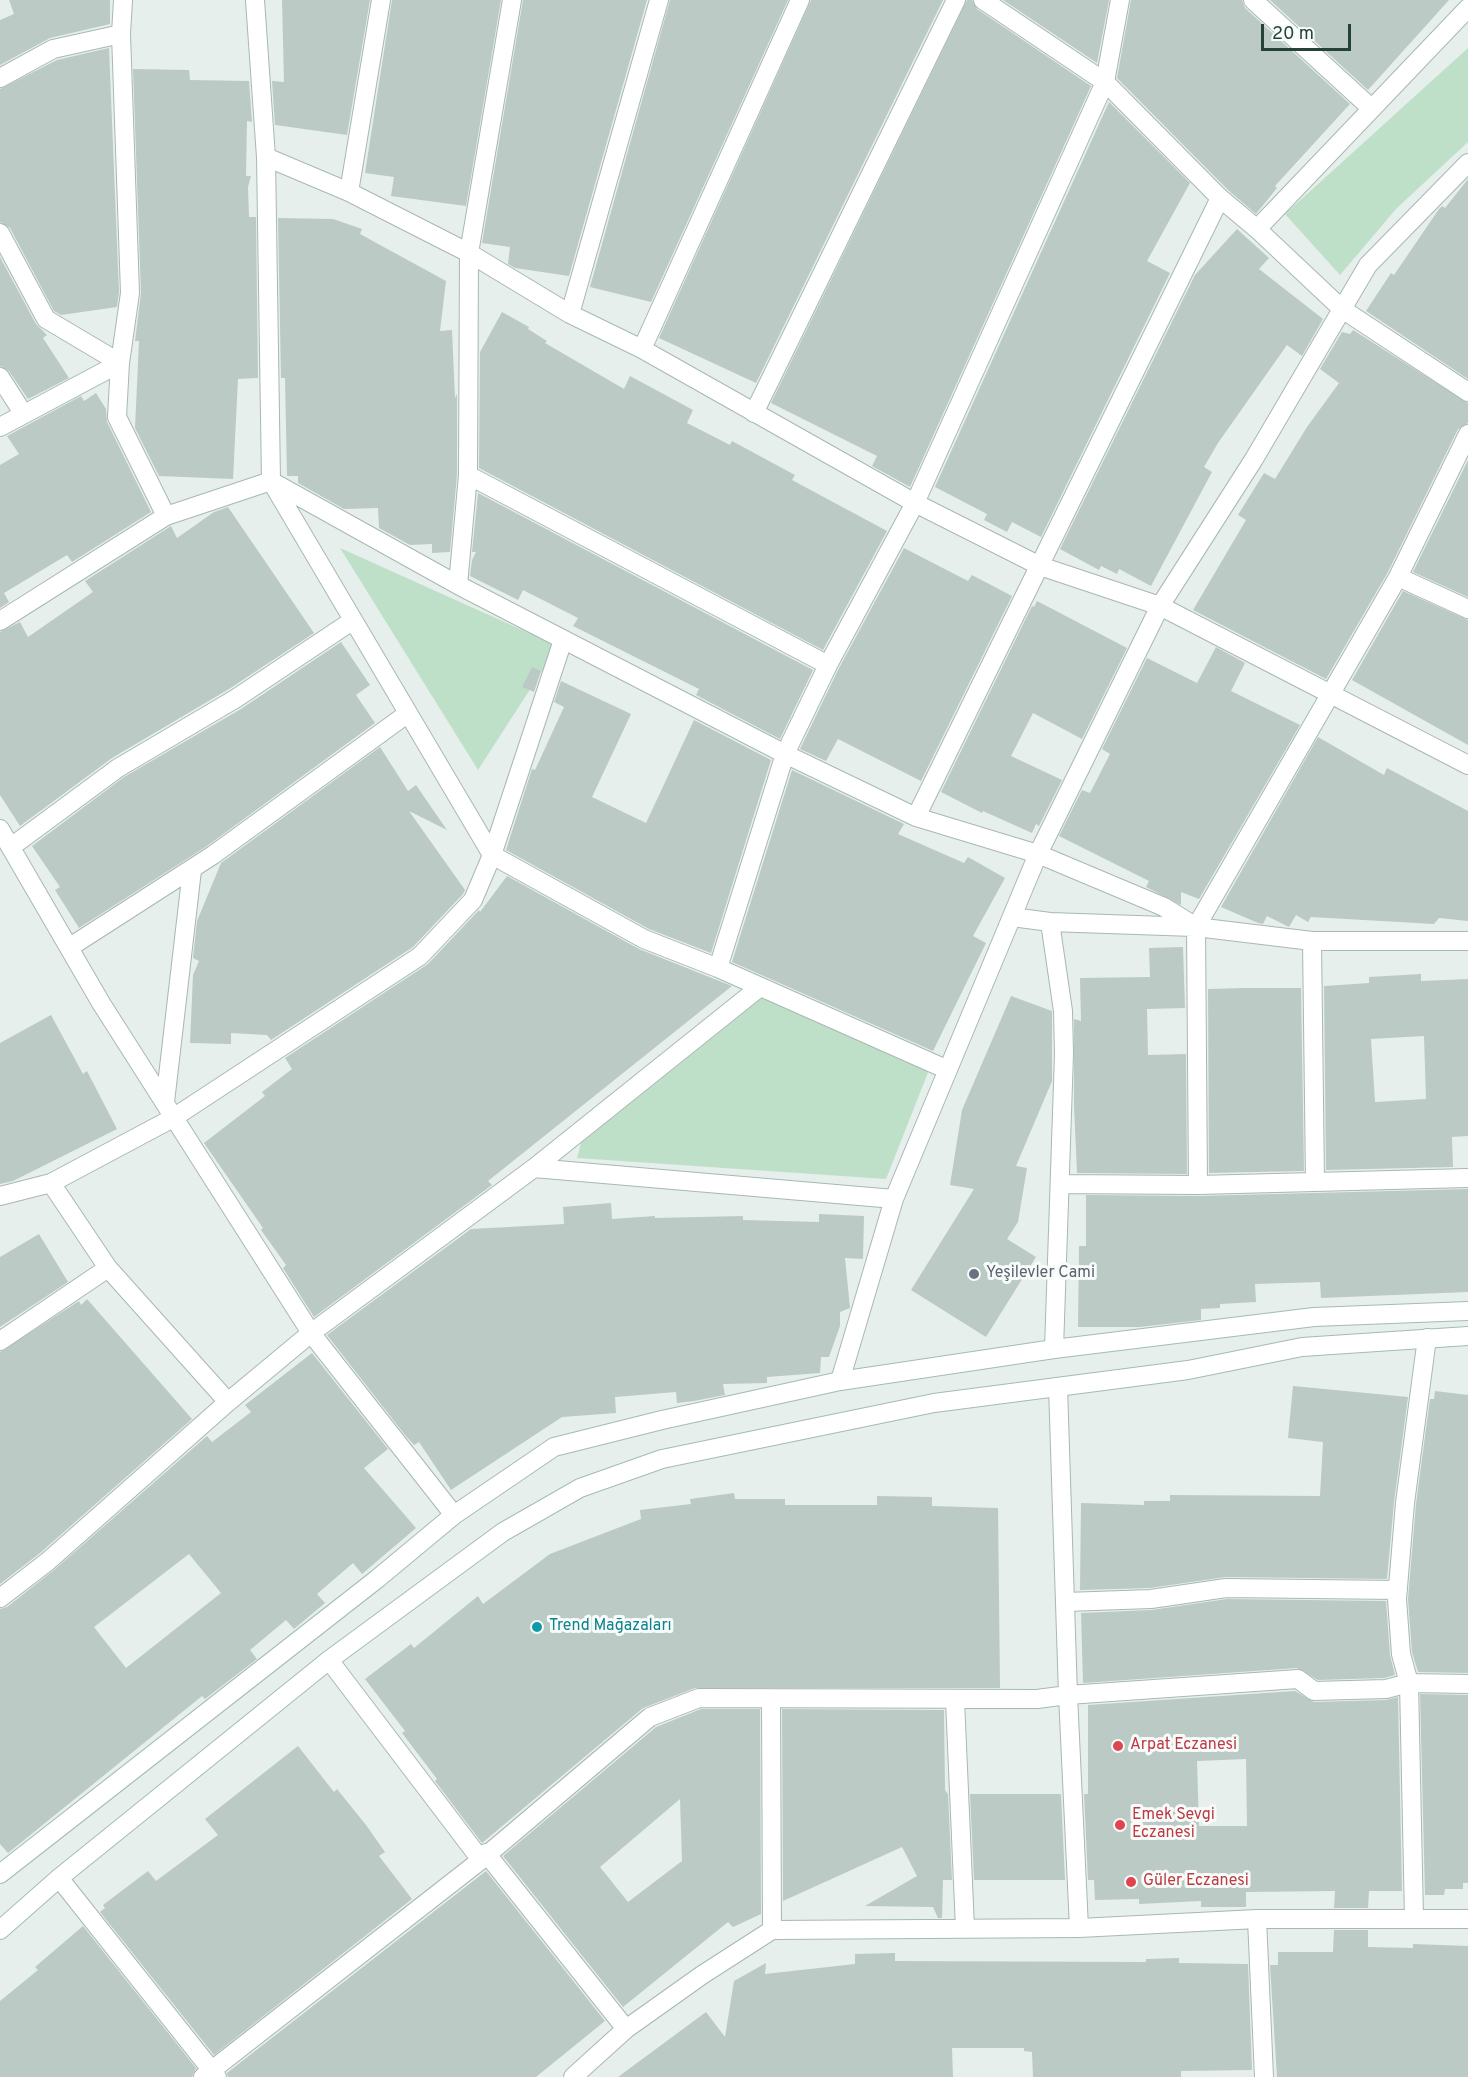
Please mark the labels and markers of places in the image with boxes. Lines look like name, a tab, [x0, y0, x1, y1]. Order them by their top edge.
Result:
place label: Yeşilevler Cami	[986, 1264, 1095, 1284]
marker: Yeşilevler Cami	[967, 1267, 981, 1281]
place label: Trend Mağazaları	[549, 1617, 672, 1637]
marker: Trend Mağazaları	[530, 1620, 544, 1634]
place label: Arpat Eczanesi	[1130, 1736, 1237, 1756]
marker: Arpat Eczanesi	[1111, 1739, 1125, 1753]
place label: Emek Sevgi Eczanesi	[1132, 1806, 1215, 1844]
marker: Emek Sevgi Eczanesi	[1113, 1818, 1127, 1832]
place label: Güler Eczanesi	[1143, 1872, 1249, 1892]
marker: Güler Eczanesi	[1124, 1875, 1138, 1889]

